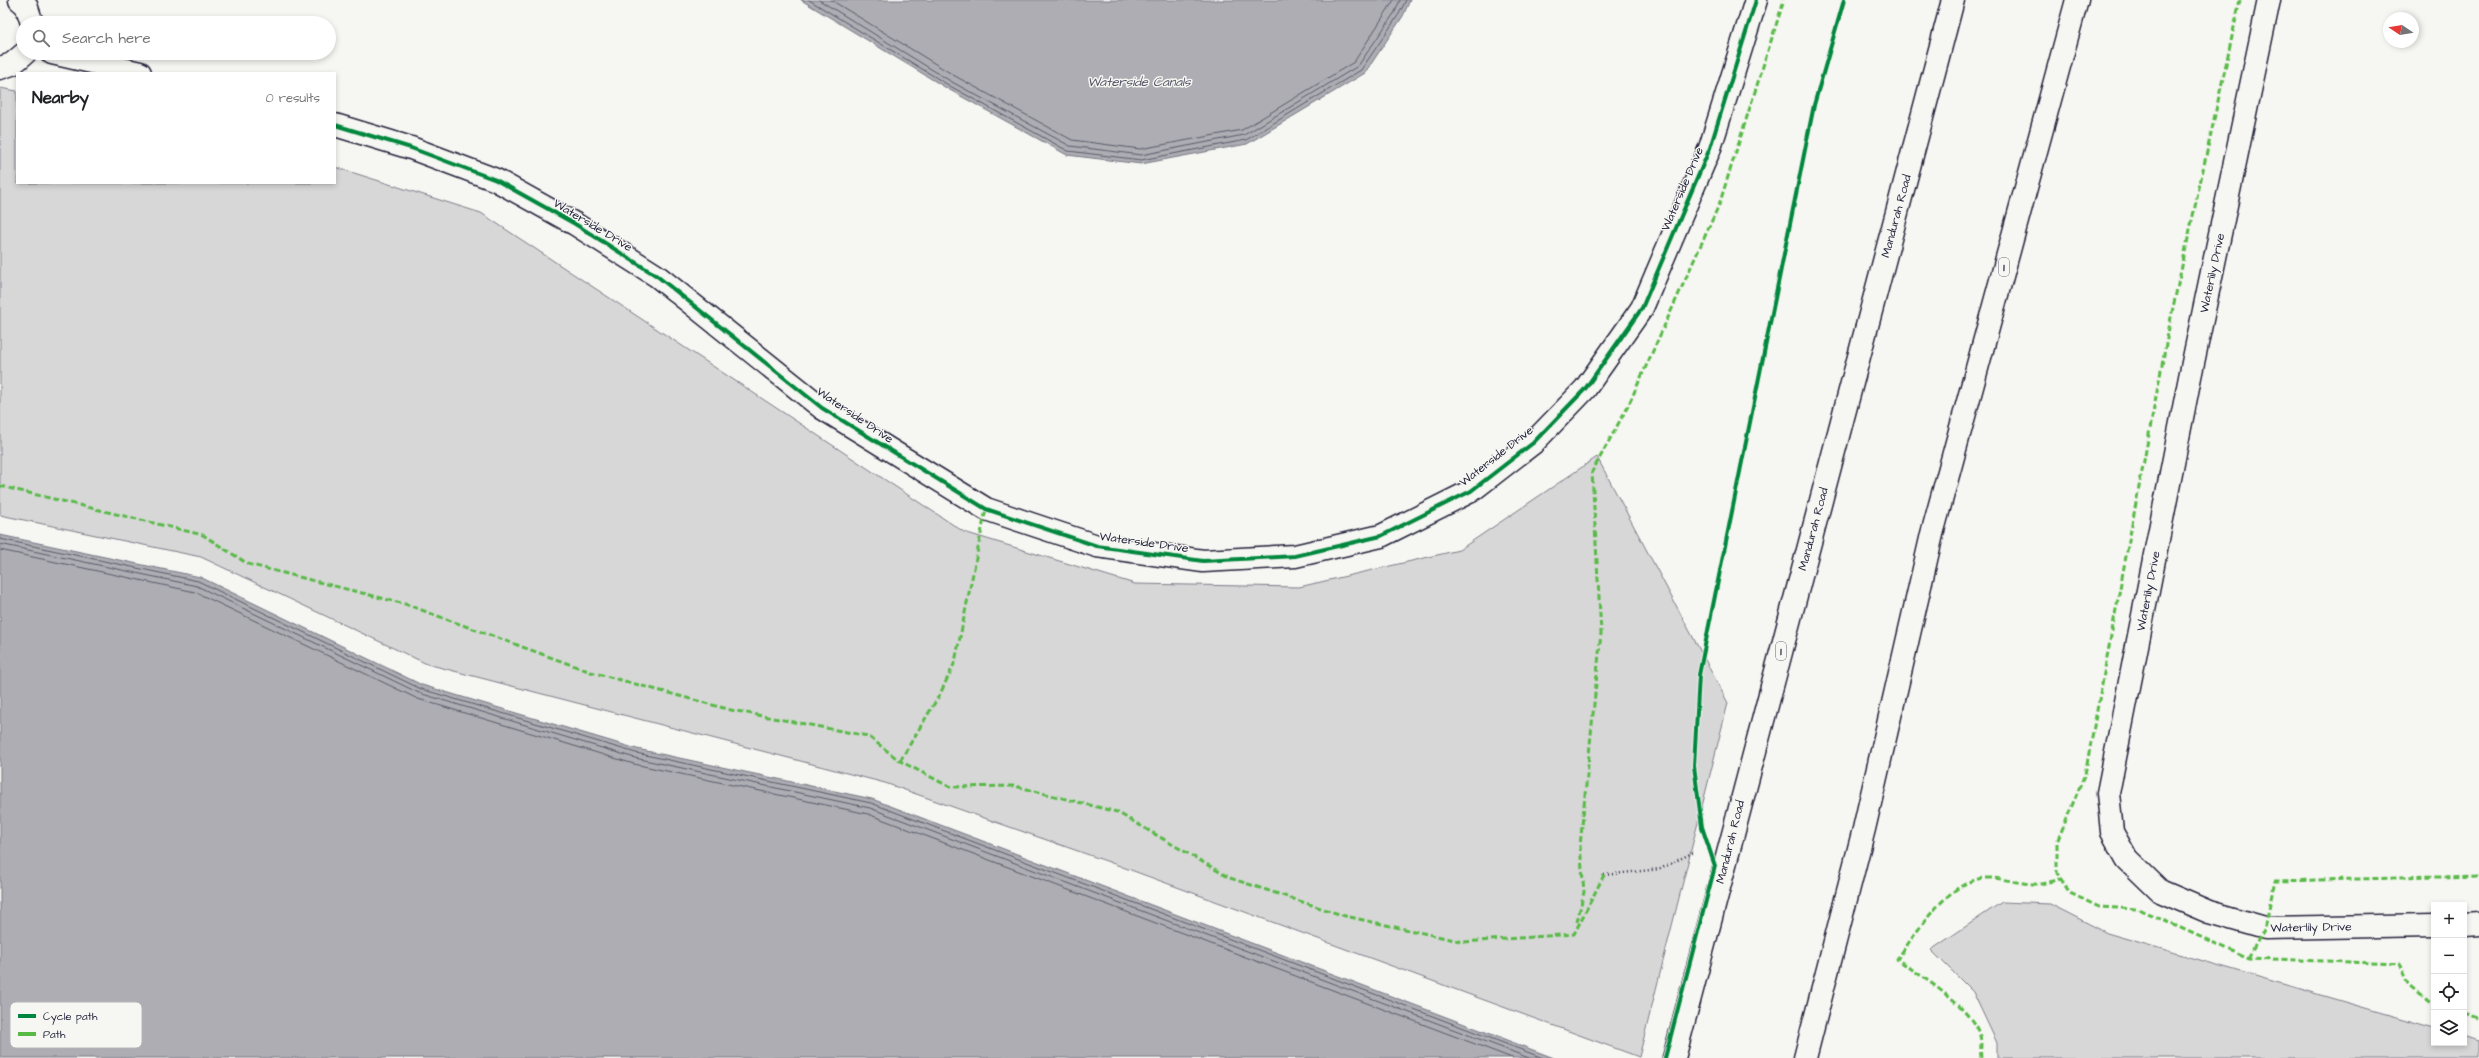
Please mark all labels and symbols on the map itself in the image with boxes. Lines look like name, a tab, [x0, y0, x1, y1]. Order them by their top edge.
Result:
north arrow	[2383, 12, 2419, 48]
water label: Waterside Canals	[1087, 73, 1192, 91]
street label: Waterside Drive	[1657, 144, 1708, 234]
street label: Mandurah Road	[1877, 173, 1916, 260]
street label: Waterside Drive	[550, 195, 636, 256]
street label: Waterlily Drive	[2196, 231, 2230, 315]
road number: 1	[1999, 258, 2009, 276]
street label: Waterside Drive	[813, 383, 897, 448]
street label: Waterside Drive	[1456, 422, 1537, 491]
street label: Mandurah Road	[1794, 486, 1833, 573]
street label: Waterside Drive	[1098, 528, 1190, 557]
street label: Waterlily Drive	[2132, 549, 2166, 633]
road number: 1	[1776, 642, 1786, 660]
street label: Mandurah Road	[1712, 799, 1749, 886]
street label: Waterlily Drive	[2270, 918, 2352, 938]
legend	[10, 1002, 142, 1048]
text: Cycle path	[43, 1009, 98, 1025]
text: Path	[43, 1027, 66, 1042]

